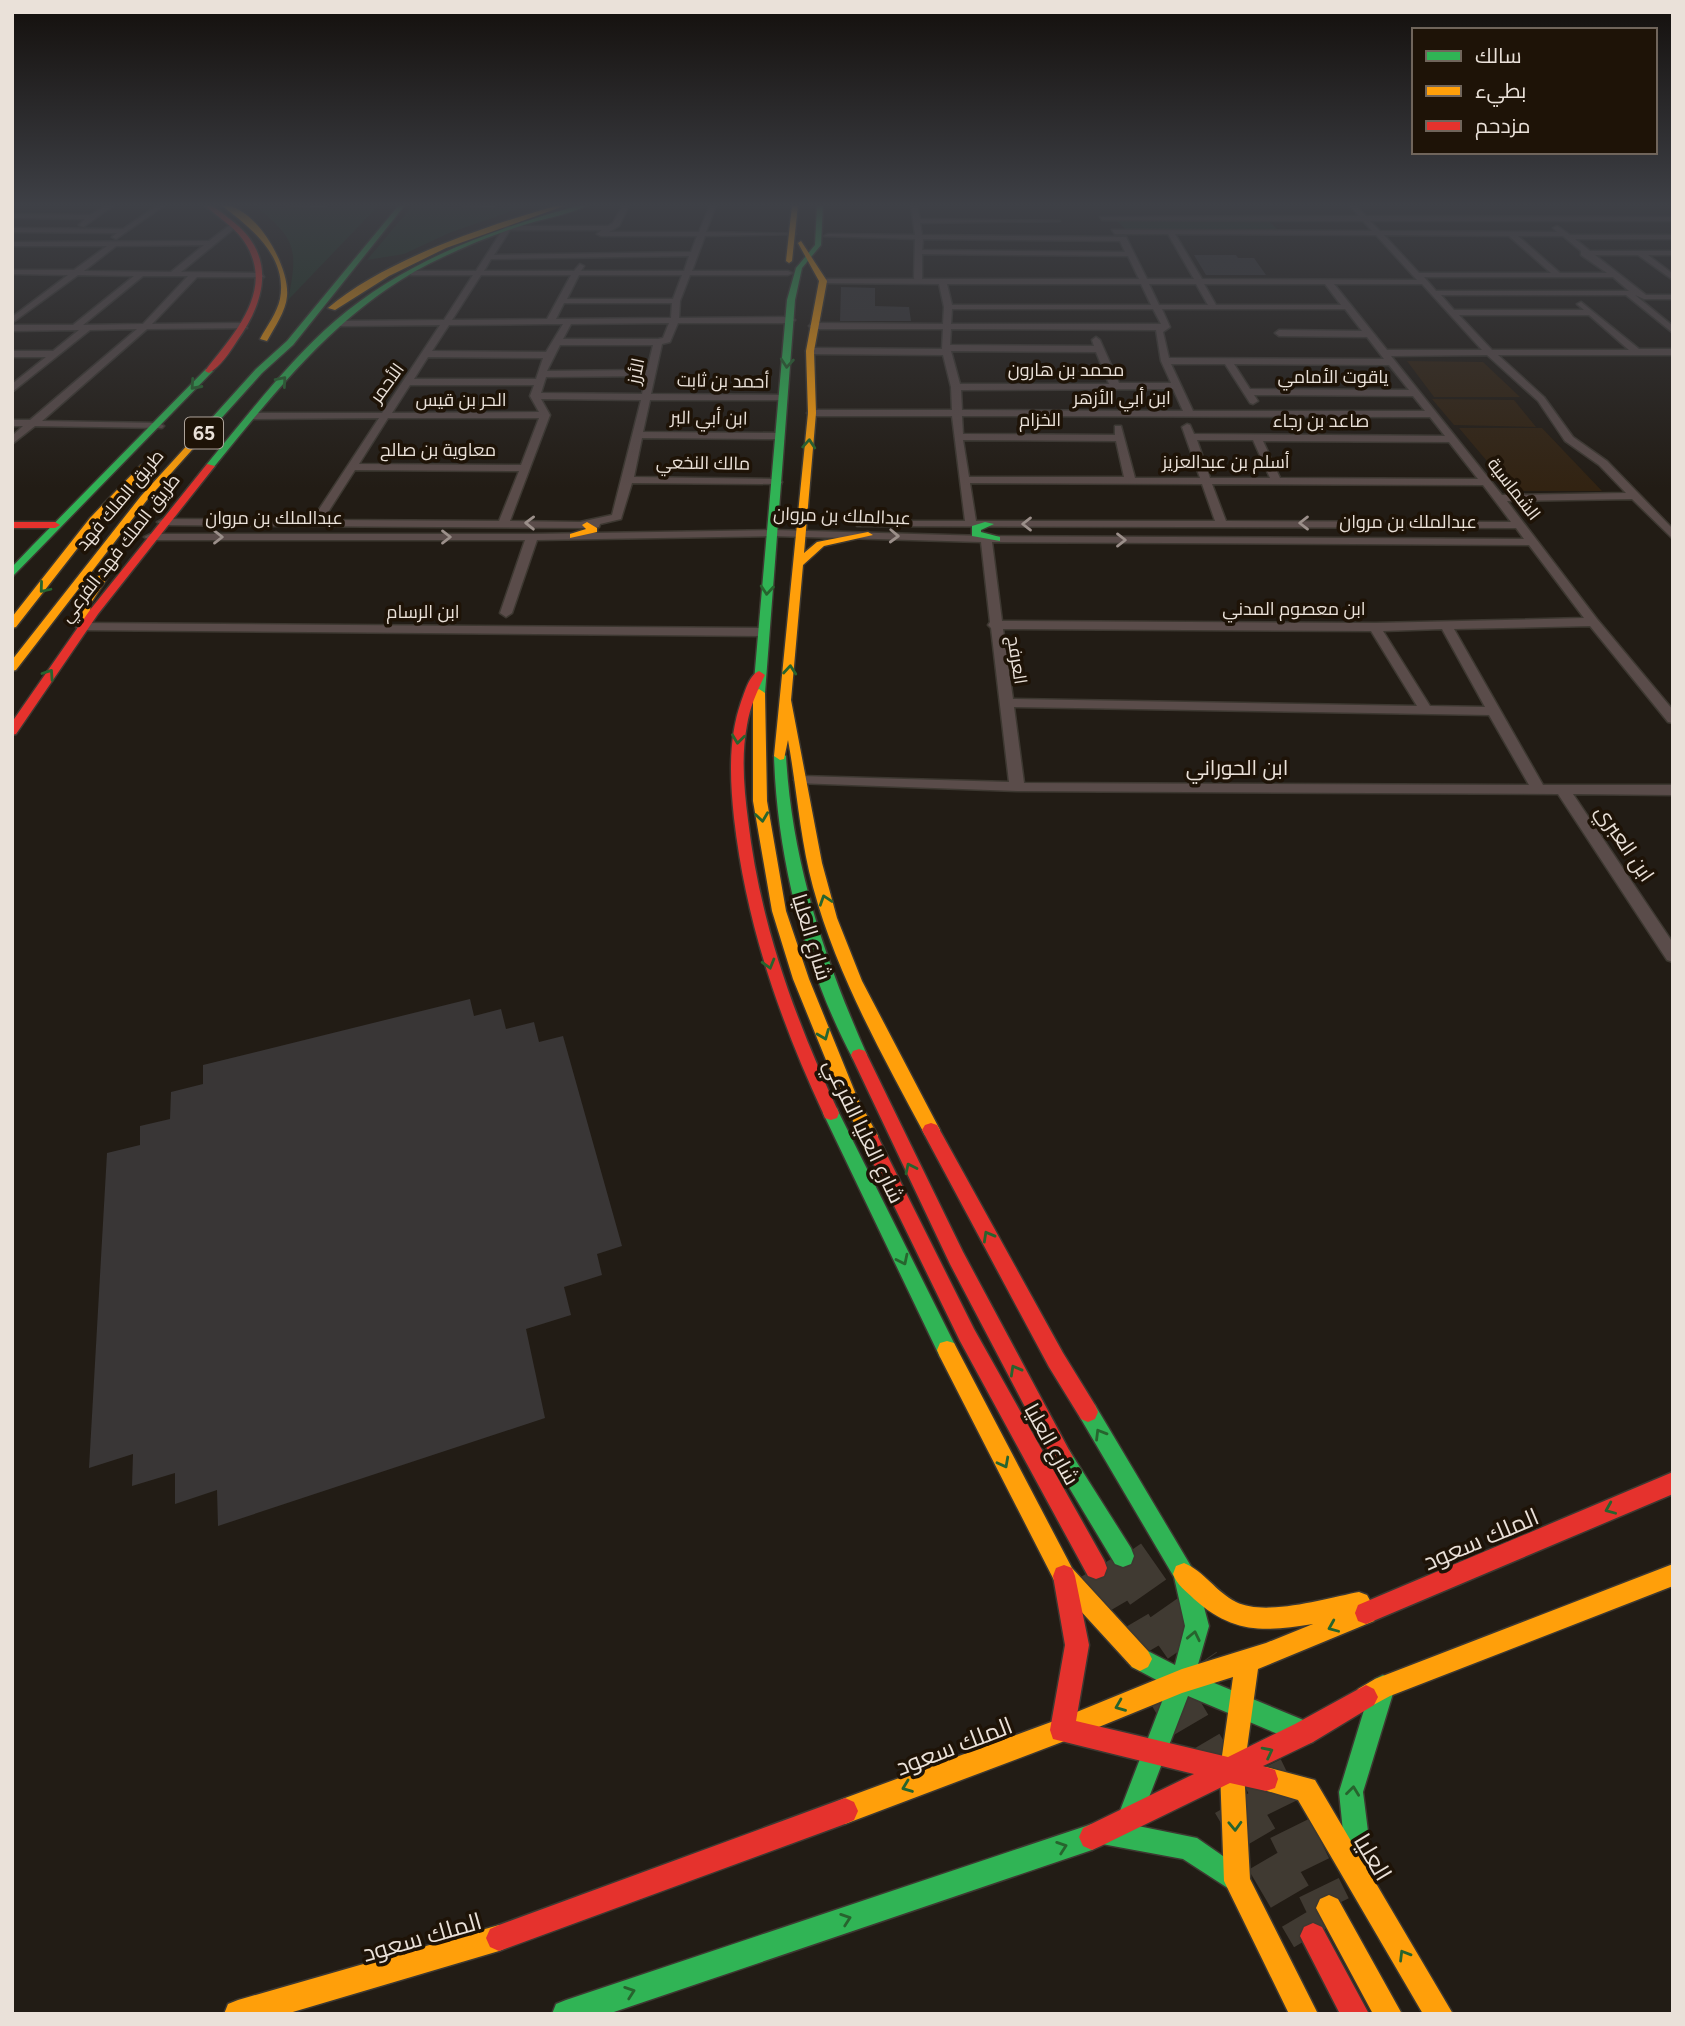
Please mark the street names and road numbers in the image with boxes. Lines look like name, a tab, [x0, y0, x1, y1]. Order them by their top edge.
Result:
street label: الأرز	[622, 356, 649, 387]
street label: الأحمر	[365, 359, 409, 408]
street label: محمد بن هارون	[1008, 359, 1124, 381]
street label: ياقوت الأمامي	[1278, 366, 1389, 391]
street label: أحمد بن ثابت	[677, 369, 770, 393]
street label: ابن أبي الأزهر	[1072, 387, 1171, 412]
street label: الحر بن قيس	[416, 389, 507, 411]
street label: ابن أبي البر	[669, 406, 748, 433]
street label: الخزام	[1019, 409, 1061, 432]
street label: صاعد بن رجاء	[1273, 410, 1369, 432]
road number: 65	[185, 418, 223, 448]
street label: معاوية بن صالح	[380, 439, 496, 462]
street label: طريق الملك فهد	[72, 445, 169, 555]
street label: مالك النخعي	[656, 451, 750, 478]
street label: أسلم بن عبدالعزيز	[1161, 451, 1290, 474]
street label: الشماسية	[1483, 453, 1545, 525]
street label: طريق الملك فهد الفرعي	[55, 469, 187, 628]
street label: عبدالملك بن مروان	[773, 503, 911, 529]
street label: عبدالملك بن مروان	[205, 507, 343, 529]
street label: عبدالملك بن مروان	[1339, 511, 1477, 533]
street label: ابن معصوم المدني	[1222, 598, 1366, 623]
street label: ابن الرسام	[386, 601, 460, 624]
street label: العرفج	[1001, 634, 1032, 686]
street label: ابن الحوراني	[1186, 755, 1288, 784]
street label: ابن العبري	[1587, 800, 1660, 888]
street label: شارع العليا	[785, 891, 837, 984]
street label: شارع العليا الفرعي	[815, 1055, 910, 1209]
street label: شارع العليا	[1018, 1399, 1085, 1490]
street label: الملك سعود	[1419, 1502, 1543, 1576]
street label: الملك سعود	[892, 1710, 1016, 1782]
street label: العليا	[1348, 1828, 1398, 1886]
street label: الملك سعود	[359, 1906, 485, 1968]

